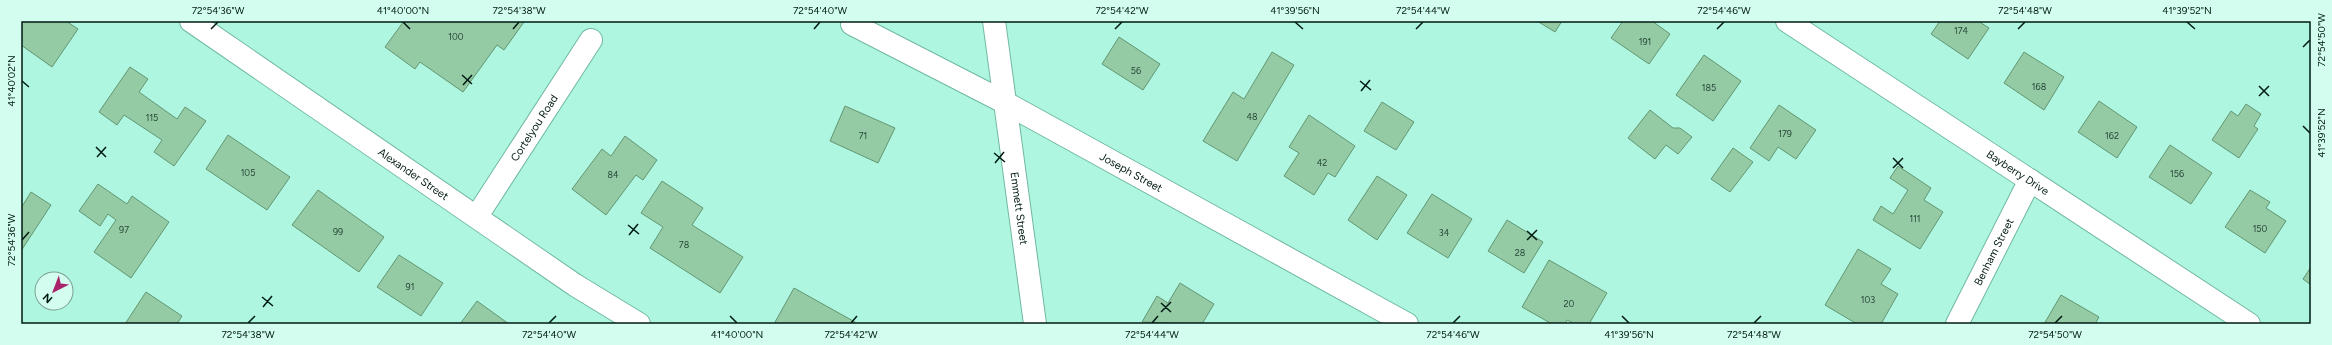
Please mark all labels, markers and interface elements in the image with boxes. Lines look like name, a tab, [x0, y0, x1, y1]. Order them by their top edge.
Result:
text: 72°54'36"W	[192, 4, 245, 17]
text: 41°40'00"N	[377, 4, 429, 17]
text: 72°54'38"W	[493, 4, 546, 17]
text: 72°54'40"W	[793, 4, 847, 17]
text: 72°54'42"W	[1095, 4, 1149, 17]
text: 41°39'56"N	[1270, 4, 1320, 17]
text: 72°54'44"W	[1396, 4, 1450, 17]
text: 72°54'46"W	[1697, 4, 1751, 17]
text: 72°54'48"W	[1998, 4, 2052, 17]
text: 41°39'52"N	[2162, 4, 2212, 17]
text: 72°54'50"W	[2315, 13, 2328, 67]
house number: 174	[1954, 25, 1968, 36]
house number: 100	[448, 31, 464, 42]
house number: 191	[1639, 36, 1651, 47]
text: 41°40'02"N	[5, 55, 18, 107]
house number: 56	[1131, 65, 1141, 76]
house number: 168	[2032, 81, 2047, 92]
house number: 185	[1702, 82, 1716, 93]
street label: Cortelyou Road	[508, 92, 560, 164]
text: 41°39'52"N	[2315, 108, 2328, 158]
house number: 48	[1246, 111, 1258, 122]
house number: 115	[146, 112, 158, 123]
house number: 179	[1778, 128, 1792, 139]
house number: 71	[859, 130, 867, 141]
house number: 162	[2105, 130, 2119, 141]
street label: Alexander Street	[376, 145, 451, 203]
street label: Bayberry Drive	[1984, 147, 2051, 198]
street label: Joseph Street	[1098, 150, 1165, 194]
house number: 42	[1317, 157, 1327, 168]
house number: 105	[241, 167, 255, 178]
house number: 156	[2170, 168, 2184, 179]
house number: 84	[607, 169, 619, 180]
street label: Emmett Street	[1008, 171, 1031, 245]
text: 72°54'36"W	[5, 213, 18, 266]
house number: 111	[1909, 213, 1921, 224]
street label: Benham Street	[1971, 216, 2016, 288]
house number: 150	[2253, 223, 2268, 234]
house number: 97	[119, 224, 129, 235]
house number: 99	[333, 226, 343, 237]
house number: 34	[1439, 227, 1450, 238]
house number: 78	[679, 239, 690, 250]
house number: 28	[1515, 247, 1526, 258]
north arrow	[34, 271, 74, 311]
house number: 91	[406, 281, 414, 292]
text: N	[40, 290, 55, 306]
house number: 103	[1861, 294, 1875, 305]
house number: 20	[1564, 298, 1575, 309]
text: 72°54'38"W	[222, 328, 275, 341]
text: 72°54'40"W	[522, 328, 576, 341]
text: 41°40'00"N	[711, 328, 763, 341]
text: 72°54'42"W	[824, 328, 878, 341]
text: 72°54'44"W	[1125, 328, 1179, 341]
text: 72°54'46"W	[1426, 328, 1480, 341]
text: 41°39'56"N	[1604, 328, 1654, 341]
text: 72°54'48"W	[1727, 328, 1781, 341]
text: 72°54'50"W	[2028, 328, 2082, 341]

